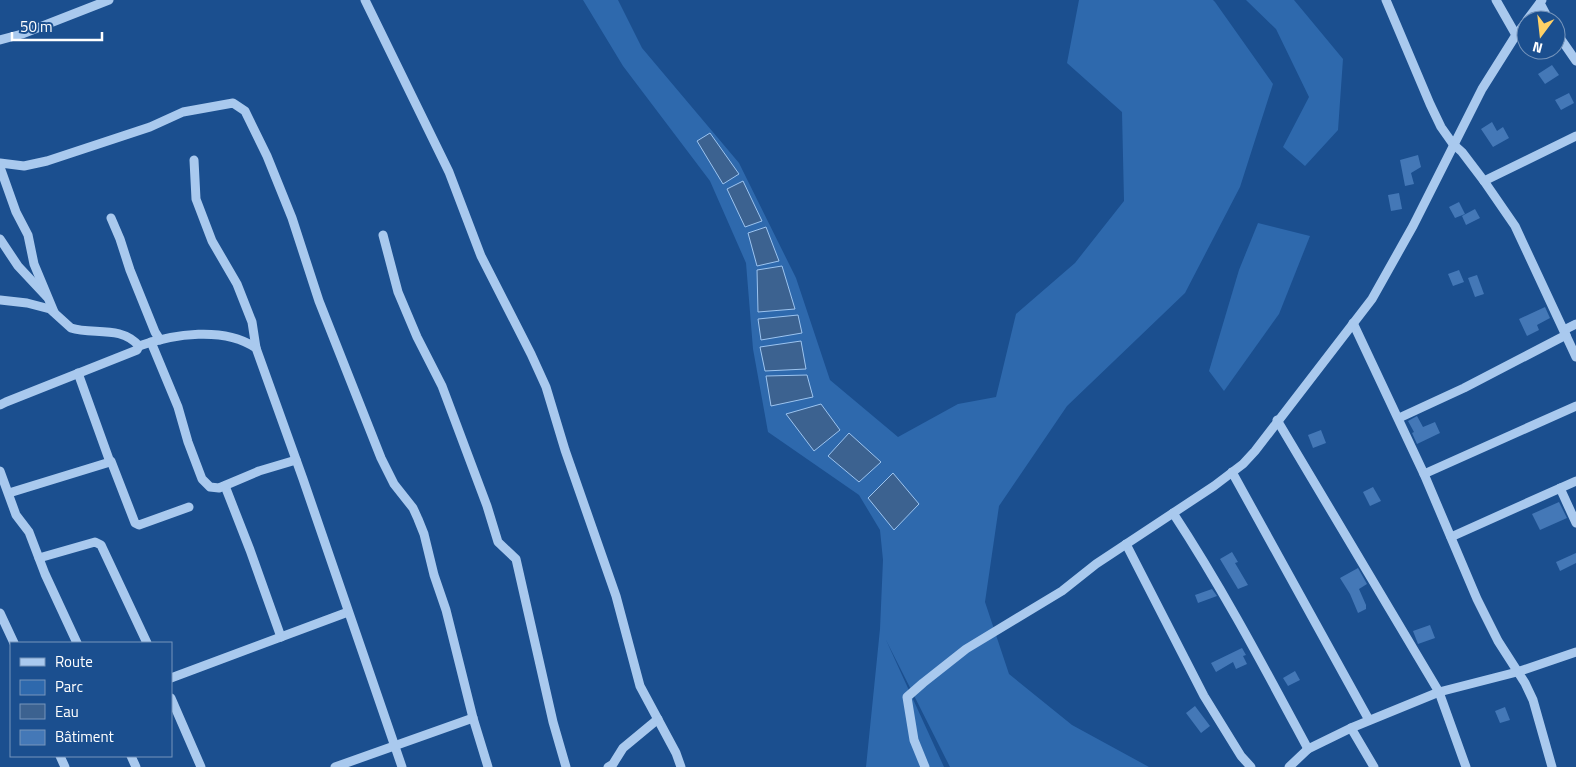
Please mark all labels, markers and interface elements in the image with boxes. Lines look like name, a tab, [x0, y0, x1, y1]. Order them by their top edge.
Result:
scale bar	[12, 10, 102, 42]
north arrow	[1516, 10, 1566, 60]
text: 50 m	[20, 15, 53, 38]
text: N	[1530, 37, 1545, 59]
legend	[10, 642, 172, 757]
text: Route	[55, 650, 93, 673]
text: Parc	[55, 675, 83, 698]
text: Eau	[55, 700, 79, 723]
text: Bâtiment	[55, 725, 114, 748]

